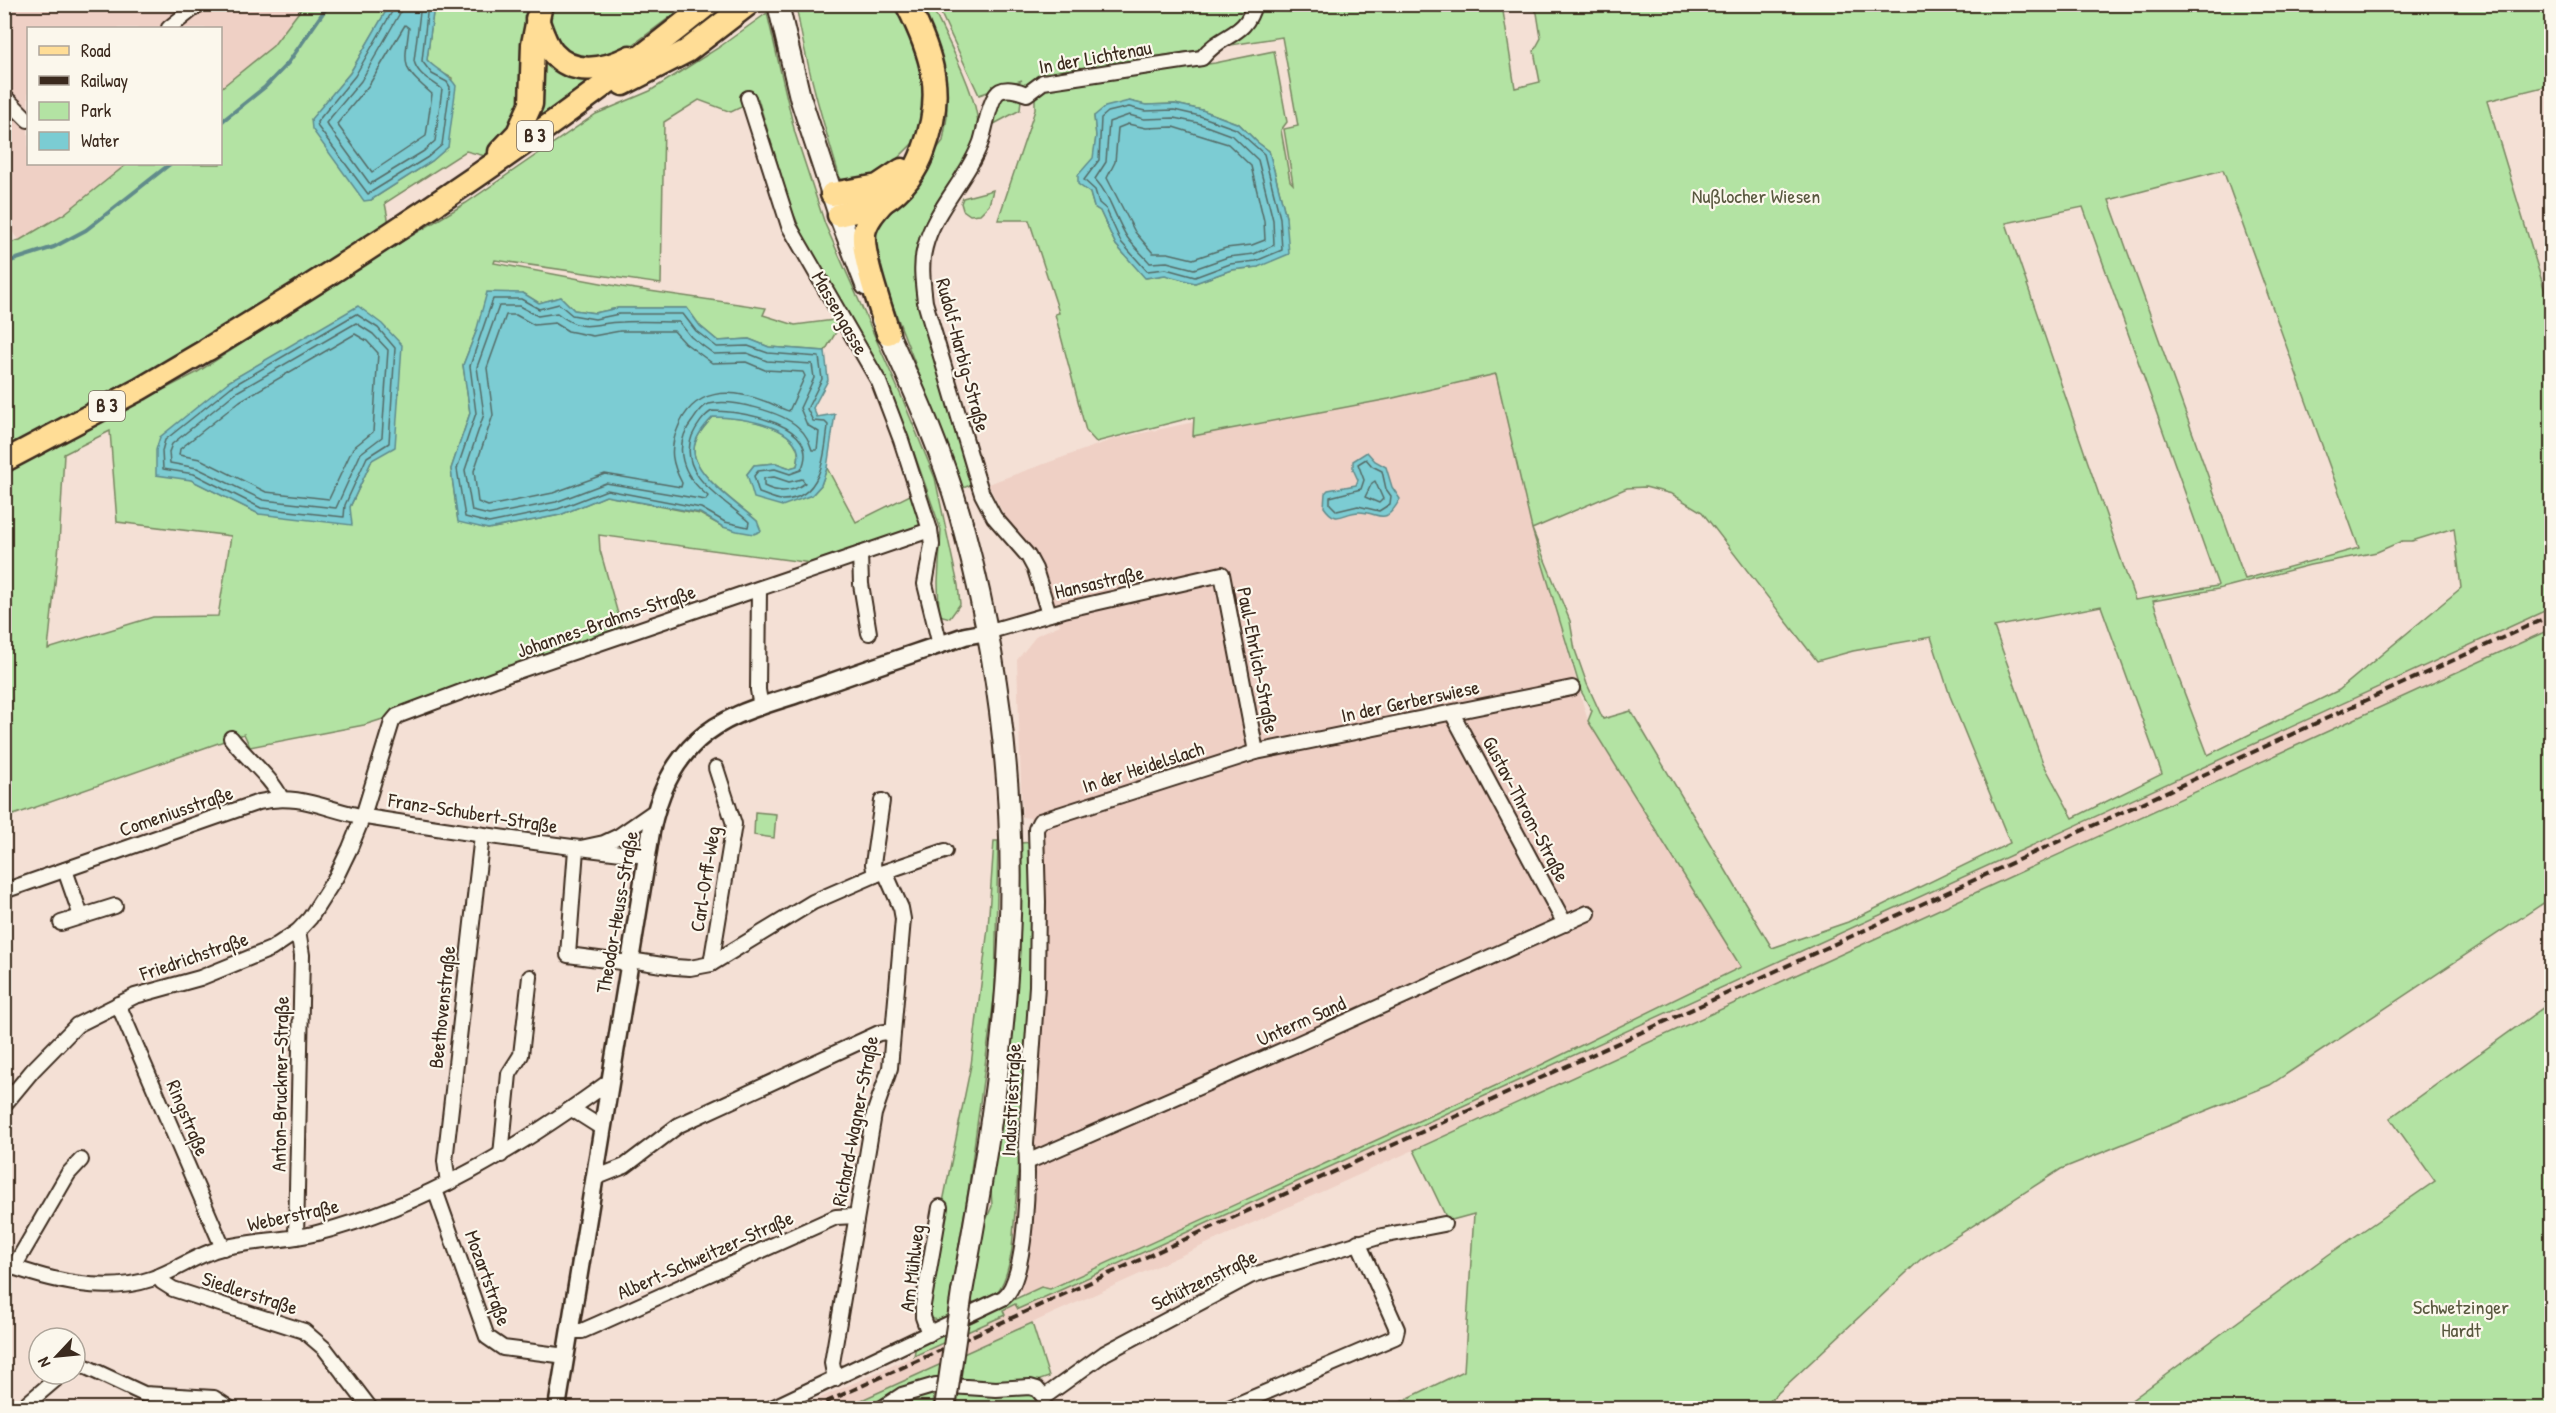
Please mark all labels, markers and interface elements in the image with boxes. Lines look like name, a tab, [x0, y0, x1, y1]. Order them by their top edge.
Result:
legend	[27, 27, 222, 165]
street label: In der Lichtenau	[1036, 33, 1153, 80]
text: Road	[81, 38, 111, 63]
text: Railway	[81, 68, 128, 93]
text: Park	[81, 98, 112, 123]
road number: B 3	[517, 121, 553, 151]
text: Water	[81, 128, 119, 153]
park label: Nußlocher Wiesen	[1692, 182, 1820, 209]
street label: Massengasse	[806, 266, 875, 359]
street label: Rudolf-Harbig-Straße	[930, 275, 997, 435]
road number: B 3	[89, 391, 125, 421]
street label: Hansastraße	[1052, 558, 1146, 605]
street label: Johannes-Brahms-Straße	[513, 577, 699, 664]
street label: Paul-Ehrlich-Straße	[1231, 585, 1286, 735]
street label: In der Gerberswiese	[1338, 673, 1482, 728]
street label: Gustav-Throm-Straße	[1477, 731, 1576, 886]
street label: In der Heidelslach	[1079, 734, 1207, 799]
street label: Comeniusstraße	[115, 778, 236, 843]
street label: Franz-Schubert-Straße	[386, 786, 560, 839]
street label: Carl-Orff-Weg	[683, 824, 726, 934]
street label: Theodor-Heuss-Straße	[589, 829, 644, 995]
street label: Friedrichstraße	[135, 924, 251, 987]
street label: Beethovenstraße	[422, 944, 461, 1070]
street label: Unterm Sand	[1252, 989, 1350, 1052]
street label: Anton-Bruckner-Straße	[264, 996, 295, 1172]
street label: Richard-Wagner-Straße	[825, 1033, 884, 1208]
street label: Industriestraße	[994, 1043, 1027, 1157]
street label: Ringstraße	[160, 1076, 217, 1160]
street label: Weberstraße	[245, 1192, 341, 1237]
street label: Albert-Schweitzer-Straße	[612, 1203, 797, 1306]
street label: Am Mühlweg	[893, 1223, 930, 1313]
street label: Mozartstraße	[459, 1226, 518, 1329]
street label: Schützenstraße	[1146, 1242, 1261, 1317]
street label: Siedlerstraße	[199, 1264, 301, 1321]
park label: Schwetzinger Hardt	[2413, 1293, 2509, 1343]
north arrow	[27, 1326, 87, 1386]
text: N	[32, 1353, 55, 1371]

